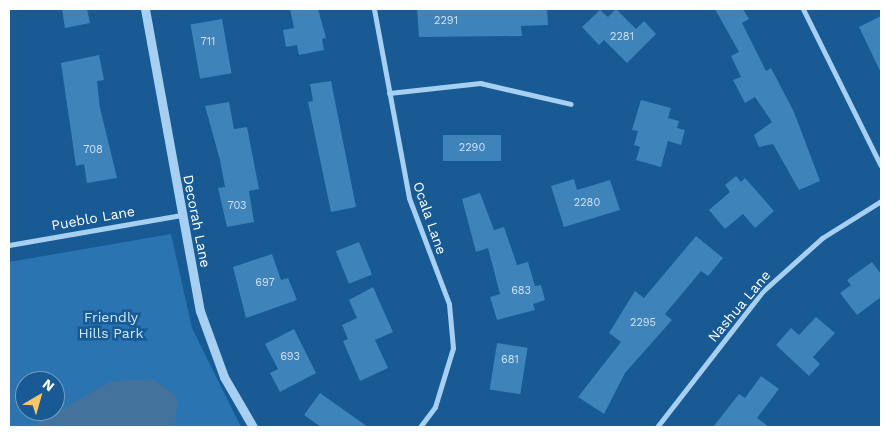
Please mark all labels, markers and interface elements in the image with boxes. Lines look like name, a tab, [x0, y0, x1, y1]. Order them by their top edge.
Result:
house number: 2291	[434, 14, 458, 28]
house number: 2281	[610, 30, 634, 44]
house number: 711	[201, 35, 215, 49]
house number: 2290	[459, 141, 485, 155]
house number: 708	[83, 143, 103, 157]
street label: Decorah Lane	[180, 173, 214, 269]
street label: Ocala Lane	[410, 179, 450, 257]
house number: 2280	[574, 196, 600, 210]
house number: 703	[228, 199, 246, 213]
street label: Pueblo Lane	[50, 202, 136, 234]
street label: Nashua Lane	[704, 267, 774, 345]
house number: 697	[255, 276, 275, 290]
house number: 683	[511, 284, 531, 298]
park label: Friendly Hills Park	[79, 309, 143, 342]
house number: 2295	[630, 316, 656, 330]
house number: 693	[280, 350, 300, 364]
house number: 681	[501, 353, 519, 367]
north arrow	[15, 371, 65, 421]
text: N	[40, 375, 58, 394]

